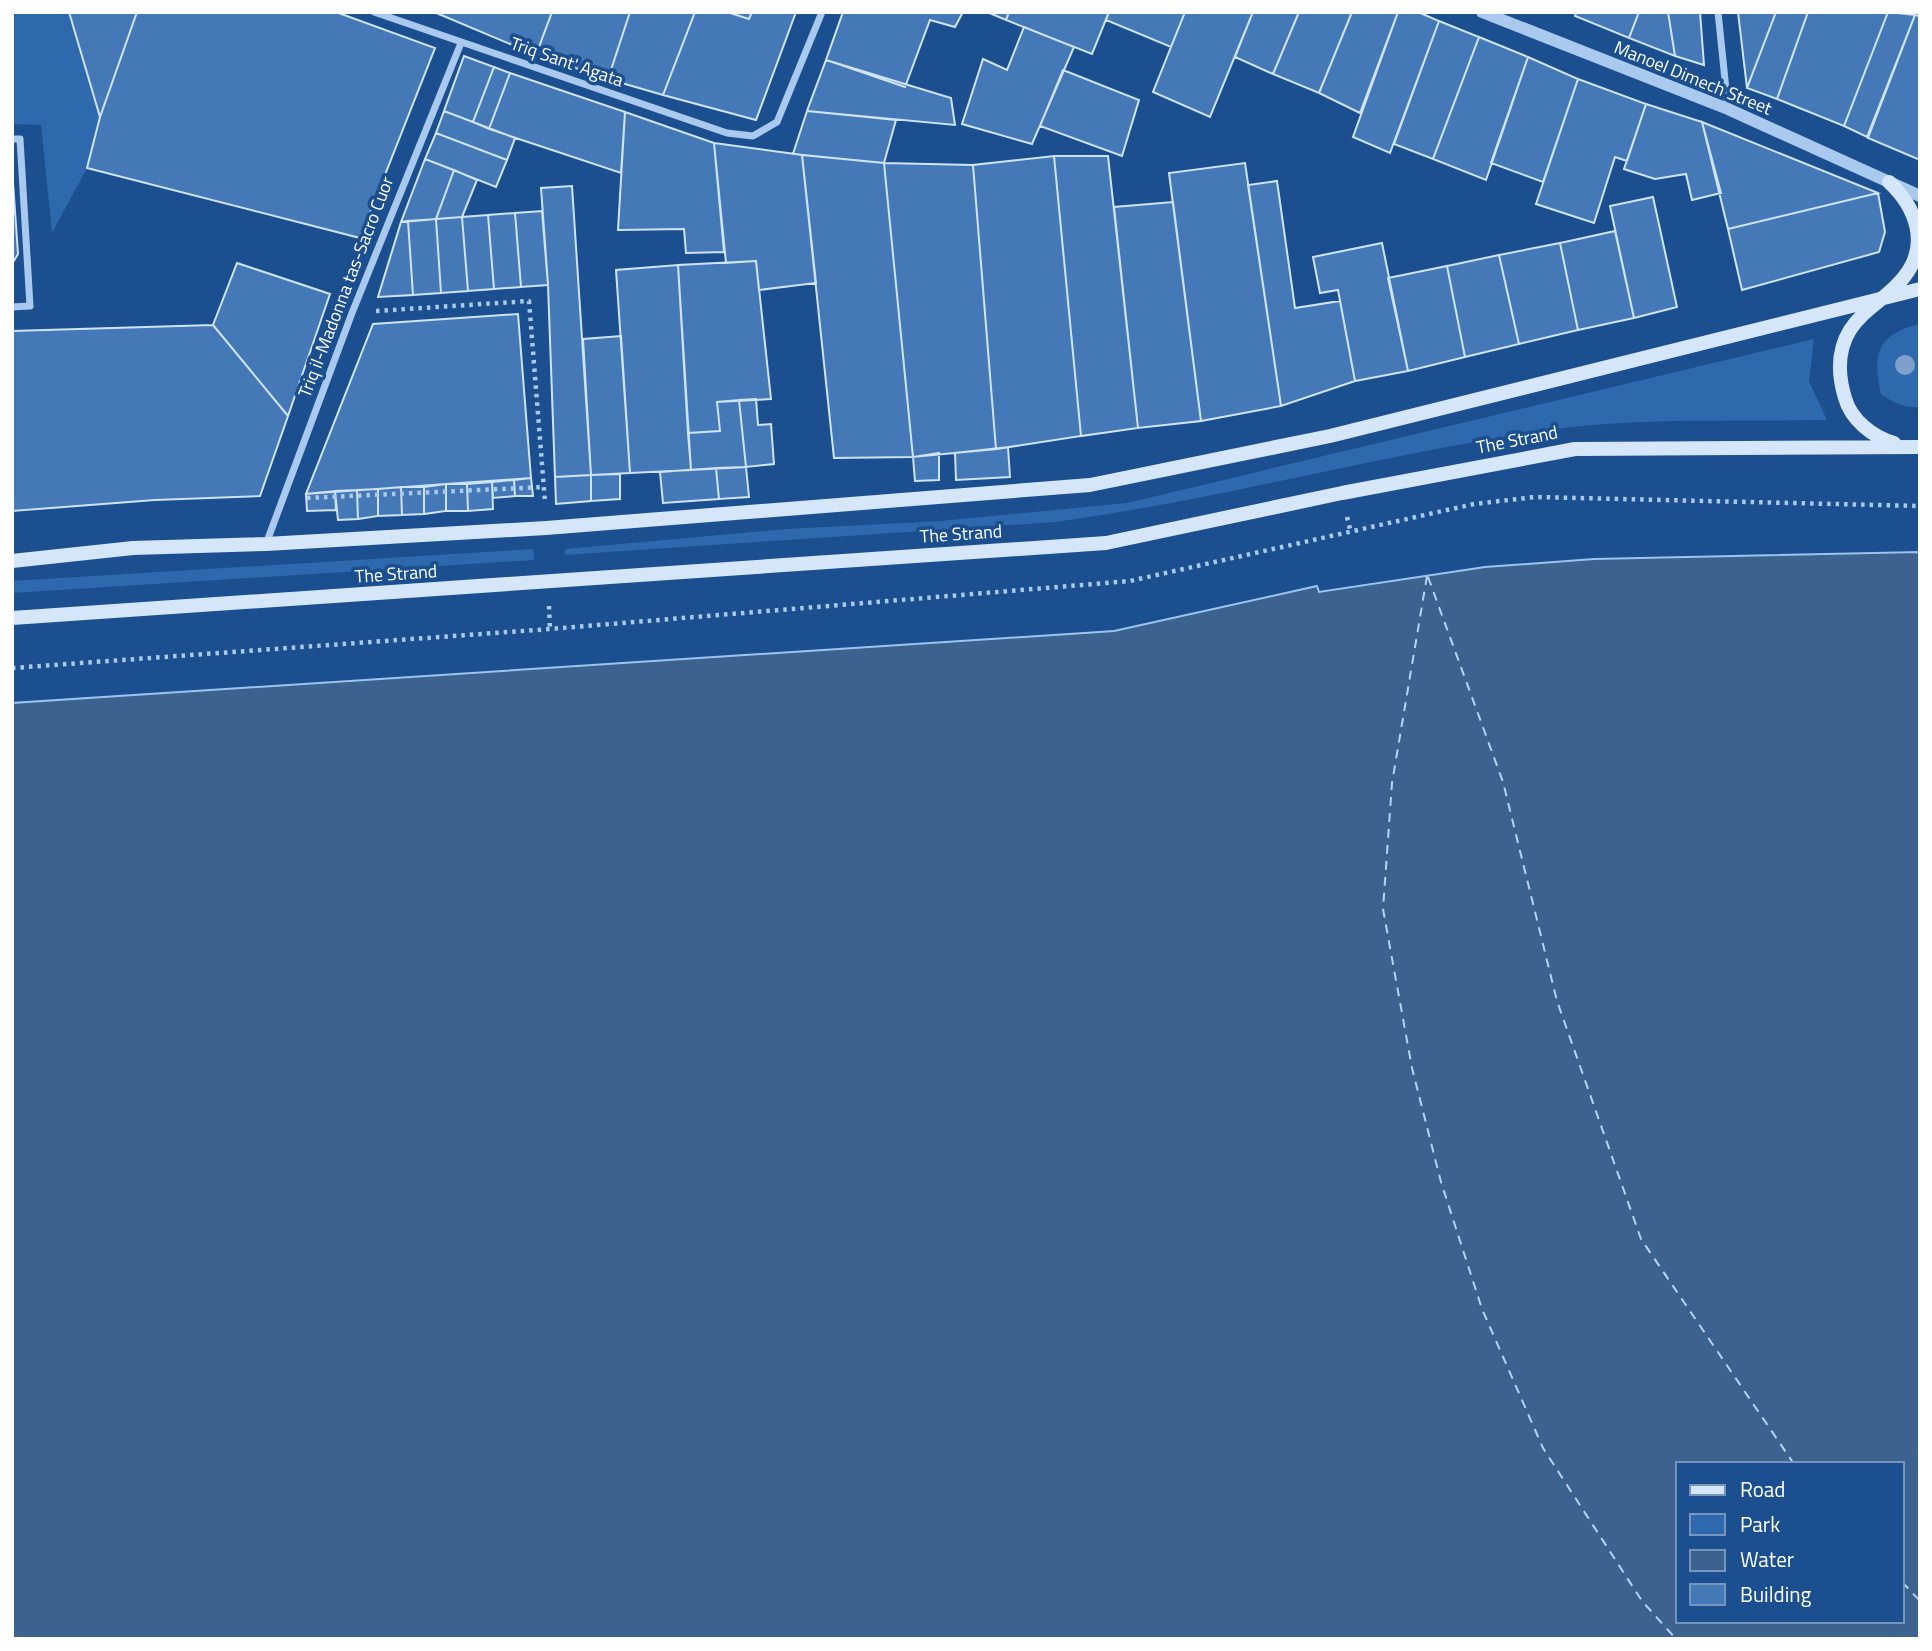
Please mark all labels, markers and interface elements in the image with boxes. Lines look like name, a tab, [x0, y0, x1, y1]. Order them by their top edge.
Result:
street label: Triq Sant' Agata	[507, 30, 627, 94]
street label: Manoel Dimech Street	[1610, 34, 1777, 122]
street label: Triq il-Madonna tas-Sacro Cuor	[291, 172, 400, 401]
street label: The Strand	[1474, 418, 1560, 461]
street label: The Strand	[919, 517, 1003, 550]
street label: The Strand	[354, 557, 438, 590]
legend	[1676, 1462, 1904, 1623]
text: Road	[1740, 1473, 1785, 1505]
text: Park	[1740, 1508, 1780, 1540]
text: Water	[1740, 1543, 1794, 1575]
text: Building	[1740, 1578, 1812, 1610]

